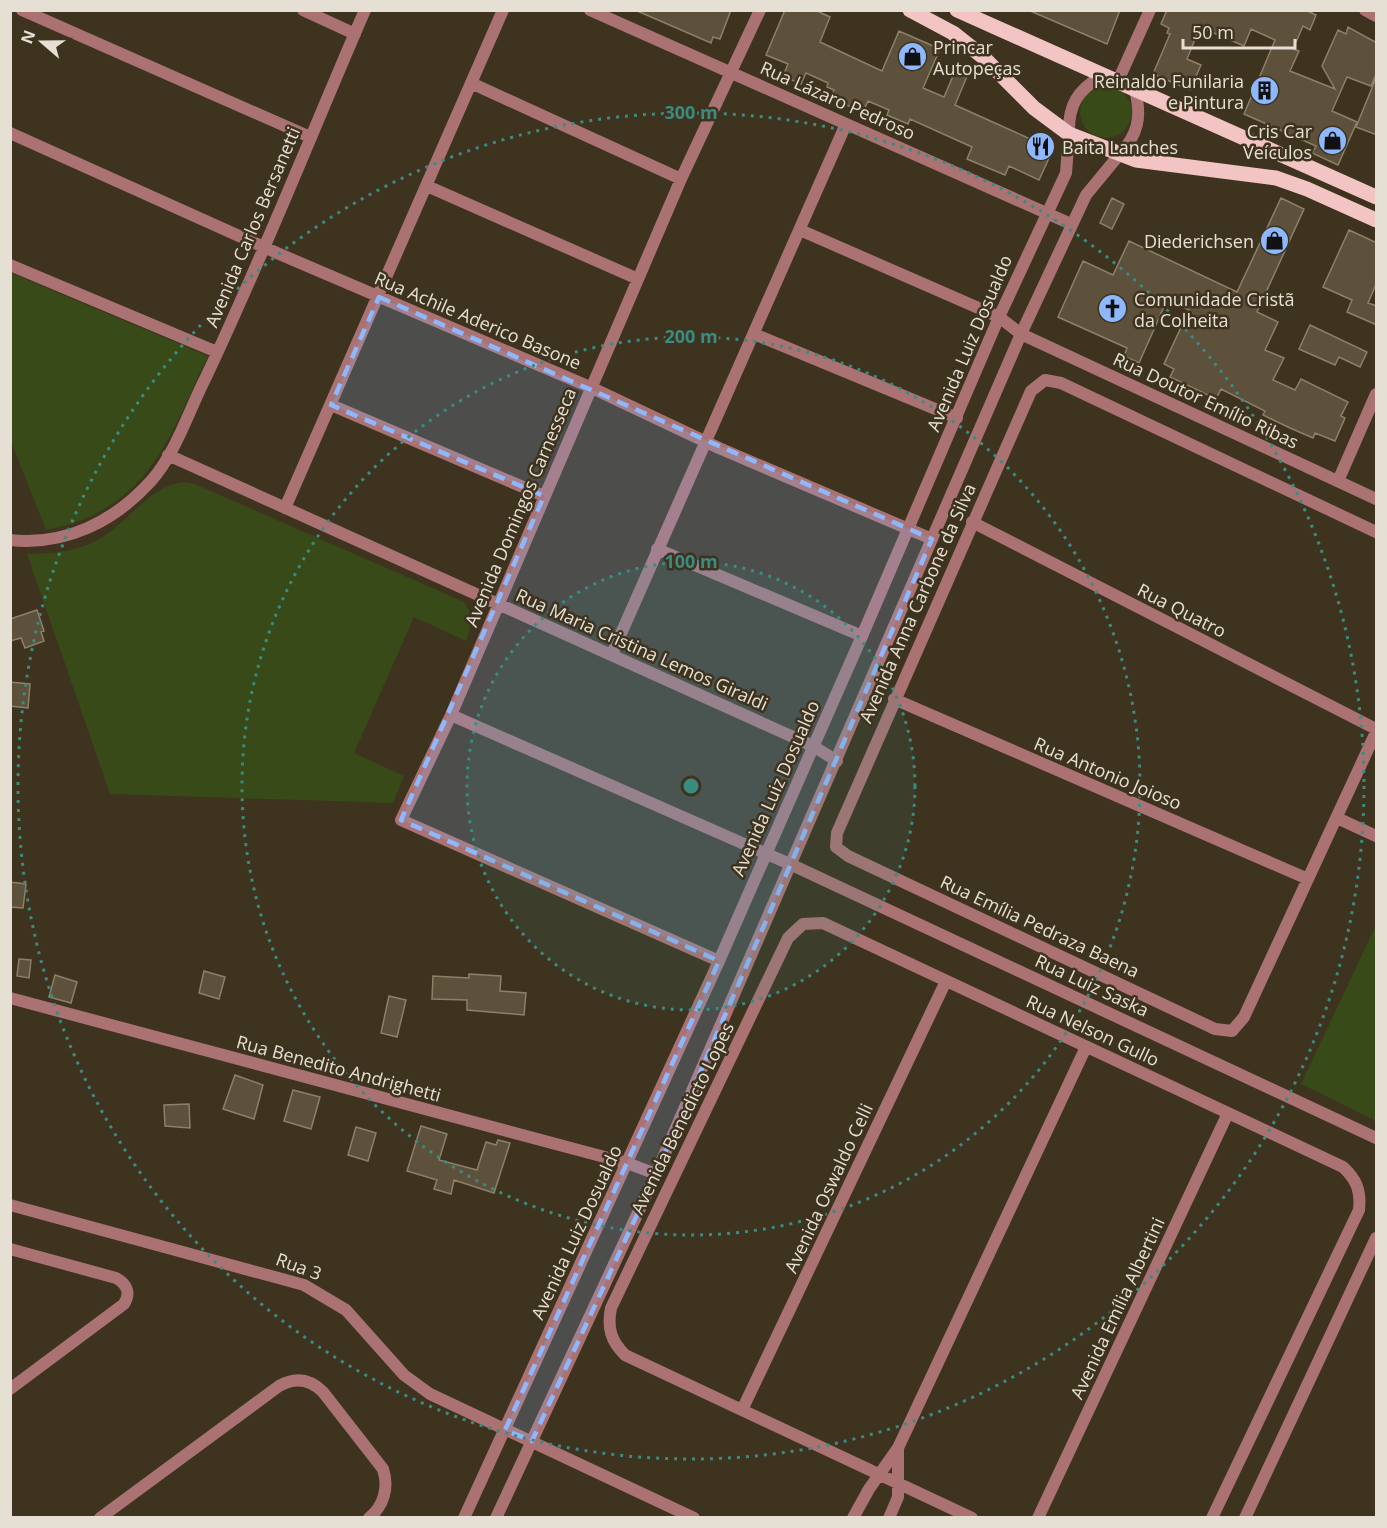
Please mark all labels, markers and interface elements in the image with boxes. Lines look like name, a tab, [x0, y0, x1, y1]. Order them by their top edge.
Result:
north arrow	[12, 12, 72, 72]
scale bar	[1183, 12, 1296, 50]
text: 50 m	[1192, 20, 1234, 44]
text: N	[15, 27, 40, 47]
place label: Princar Autopeças	[933, 35, 1021, 80]
shop icon: Princar Autopeças	[896, 41, 928, 73]
street label: Rua Lázaro Pedroso	[757, 55, 919, 145]
place label: Reinaldo Funilaria e Pintura	[1094, 69, 1244, 114]
building icon: Reinaldo Funilaria e Pintura	[1249, 75, 1281, 107]
text: 300 m	[664, 100, 718, 124]
place label: Cris Car Veículos	[1243, 119, 1313, 164]
street label: Avenida Carlos Bersanetti	[199, 123, 305, 331]
shop icon: Cris Car Veículos	[1317, 125, 1349, 157]
restaurant icon: Baita Lanches	[1025, 131, 1057, 163]
place label: Baita Lanches	[1062, 135, 1178, 159]
shop icon: Diederichsen	[1259, 225, 1291, 257]
place label: Diederichsen	[1144, 229, 1254, 253]
street label: Avenida Luiz Dosualdo	[921, 251, 1017, 435]
street label: Rua Achile Aderico Basone	[371, 265, 585, 375]
place label: Comunidade Cristã da Colheita	[1134, 287, 1295, 332]
church icon: Comunidade Cristã da Colheita	[1097, 293, 1129, 325]
text: 200 m	[664, 324, 718, 348]
street label: Rua Doutor Emílio Ribas	[1109, 346, 1303, 454]
street label: Avenida Domingos Carnesseca	[459, 384, 581, 630]
street label: Avenida Anna Carbone da Silva	[853, 479, 981, 727]
text: 100 m	[664, 549, 718, 573]
street label: Rua Quatro	[1134, 577, 1230, 643]
street label: Rua Maria Cristina Lemos Giraldi	[512, 582, 772, 716]
street label: Avenida Luiz Dosualdo	[725, 696, 825, 880]
street label: Rua Antonio Joioso	[1031, 731, 1185, 815]
centre of rings	[681, 776, 701, 796]
street label: Rua Emília Pedraza Baena	[937, 869, 1143, 983]
street label: Rua Luiz Saska	[1031, 948, 1153, 1022]
street label: Rua Nelson Gullo	[1023, 989, 1163, 1071]
street label: Avenida Benedicto Lopes	[625, 1018, 739, 1218]
street label: Rua Benedito Andrighetti	[234, 1029, 444, 1107]
street label: Avenida Oswaldo Celli	[778, 1099, 878, 1277]
street label: Avenida Luiz Dosualdo	[525, 1141, 627, 1323]
street label: Avenida Emília Albertini	[1064, 1213, 1170, 1403]
street label: Rua 3	[273, 1247, 325, 1285]

